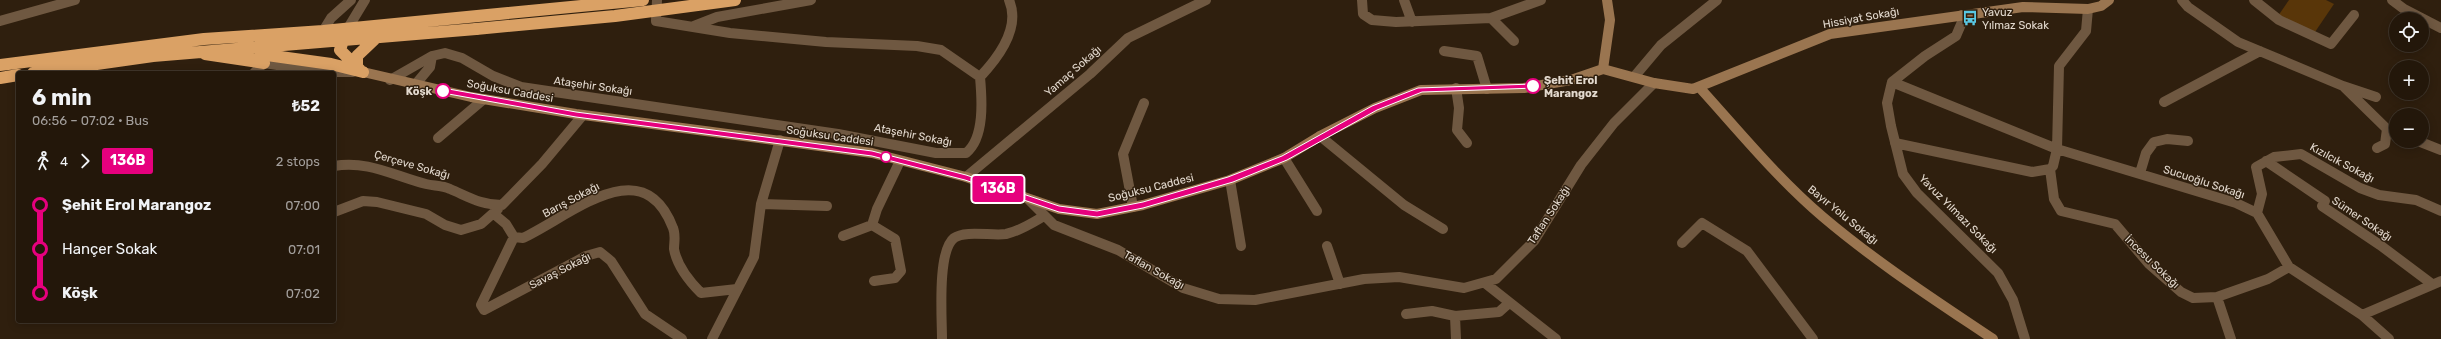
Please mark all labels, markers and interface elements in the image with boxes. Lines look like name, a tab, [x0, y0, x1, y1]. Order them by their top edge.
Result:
street label: Hissiyat Sokağı	[1822, 5, 1900, 31]
place label: Yavuz Yılmaz Sokak	[1982, 6, 2049, 32]
bus stop icon: Yavuz Yılmaz Sokak	[1961, 9, 1979, 27]
map controls	[2389, 12, 2429, 148]
button: locate	[2389, 12, 2429, 52]
street label: Yamaç Sokağı	[1042, 43, 1104, 99]
button: +	[2389, 60, 2429, 100]
street label: Ataşehir Sokağı	[553, 74, 633, 98]
place label: Şehit Erol Marangoz	[1544, 74, 1598, 100]
street label: Soğuksu Caddesi	[466, 77, 554, 105]
marker: Şehit Erol Marangoz	[1525, 78, 1541, 94]
marker: Köşk	[435, 83, 451, 99]
text: 6 min	[32, 84, 92, 111]
place label: Köşk	[406, 85, 433, 98]
text: ₺52	[292, 97, 320, 115]
button: −	[2389, 108, 2429, 148]
text: 06:56 – 07:02 · Bus	[32, 113, 149, 128]
street label: Ataşehir Sokağı	[873, 121, 953, 149]
street label: Soğuksu Caddesi	[786, 123, 874, 149]
street label: Kızılcık Sokağı	[2308, 141, 2376, 185]
street label: Çerçeve Sokağı	[373, 148, 451, 182]
icon: walk	[32, 150, 54, 172]
icon: forward	[74, 150, 96, 172]
unlabelled marker	[880, 151, 892, 163]
text: 136B	[110, 152, 145, 169]
text: 4	[60, 154, 68, 169]
text: 2 stops	[276, 154, 320, 169]
street label: Sucuoğlu Sokağı	[2162, 163, 2246, 201]
street label: Soğuksu Caddesi	[1107, 171, 1195, 205]
street label: Yavuz Yılmazı Sokağı	[1916, 172, 2000, 256]
line badge: 136B	[970, 176, 1026, 202]
street label: Barış Sokağı	[540, 180, 602, 220]
text: 136B	[980, 180, 1016, 197]
street label: Taflan Sokağı	[1525, 183, 1573, 247]
street label: Bayır Yolu Sokağı	[1805, 183, 1881, 247]
street label: Sümer Sokağı	[2329, 194, 2395, 244]
text: Şehit Erol Marangoz	[62, 196, 211, 214]
text: 07:00	[285, 198, 320, 213]
street label: İncesu Sokağı	[2122, 232, 2183, 291]
text: Hançer Sokak	[62, 240, 157, 258]
text: 07:01	[288, 242, 320, 257]
street label: Taflan Sokağı	[1121, 248, 1187, 292]
street label: Savaş Sokağı	[527, 250, 593, 292]
text: Köşk	[62, 284, 98, 302]
text: 07:02	[286, 286, 320, 301]

